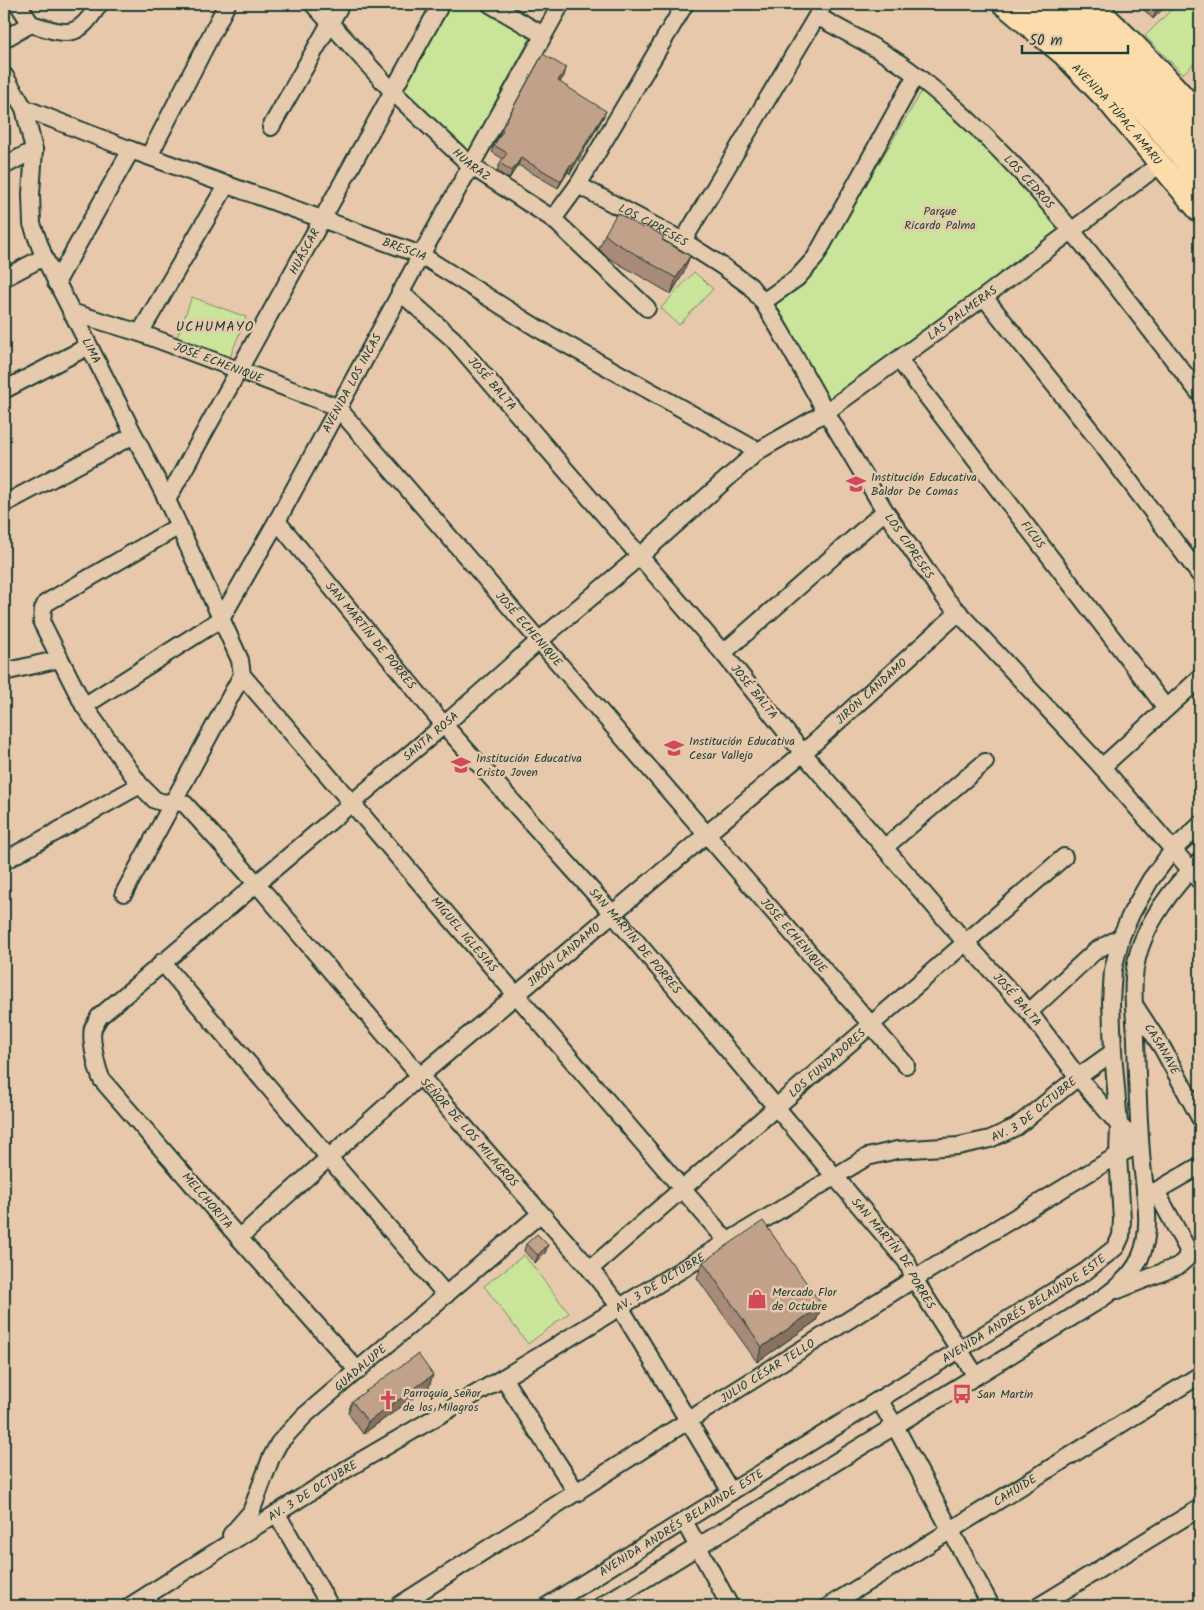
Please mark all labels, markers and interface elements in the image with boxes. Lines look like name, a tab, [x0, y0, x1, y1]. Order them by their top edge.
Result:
scale bar	[1022, 22, 1128, 54]
text: 50 m	[1029, 29, 1063, 53]
street label: AVENIDA TÚPAC AMARU	[1067, 59, 1167, 169]
street label: HUARAZ	[448, 144, 494, 186]
street label: LOS CEDROS	[999, 150, 1059, 214]
street label: LOS CIPRESES	[615, 199, 692, 252]
park label: Parque Ricardo Palma	[904, 202, 976, 235]
street label: HUÁSCAR	[284, 225, 325, 278]
street label: BRESCIA	[380, 232, 431, 266]
street label: LAS PALMERAS	[923, 280, 1002, 345]
district label: UCHUMAYO	[176, 316, 254, 338]
street label: AVENIDA LOS INCAS	[317, 330, 387, 436]
street label: LIMA	[77, 334, 106, 367]
street label: JOSÉ ECHENIQUE	[171, 337, 267, 388]
street label: JOSÉ BALTA	[463, 353, 521, 415]
place label: Institución Educativa Baldor De Comas	[871, 468, 977, 501]
school or university icon: Institución Educativa Baldor De Comas	[845, 473, 867, 495]
street label: LOS CIPRESES	[880, 509, 939, 583]
street label: FICUS	[1016, 517, 1050, 553]
street label: SAN MARTÍN DE PORRES	[321, 578, 421, 694]
street label: JOSÉ ECHENIQUE	[491, 587, 568, 672]
street label: JIRÓN CANDAMO	[831, 653, 912, 729]
street label: JOSÉ BALTA	[726, 660, 782, 724]
street label: SANTA ROSA	[398, 707, 463, 766]
place label: Institución Educativa Cesar Vallejo	[689, 732, 795, 765]
school or university icon: Institución Educativa Cesar Vallejo	[663, 737, 685, 759]
place label: Institución Educativa Cristo Joven	[476, 749, 582, 782]
school or university icon: Institución Educativa Cristo Joven	[450, 754, 472, 776]
street label: SAN MARTÍN DE PORRES	[584, 884, 686, 999]
street label: MIGUEL IGLESIAS	[426, 892, 503, 977]
street label: JOSÉ ECHENIQUE	[756, 893, 833, 978]
street label: JIRÓN CANDAMO	[523, 918, 605, 991]
street label: JOSÉ BALTA	[988, 969, 1046, 1031]
street label: CASANAVE	[1139, 1020, 1185, 1079]
street label: LOS FUNDADORES	[784, 1024, 870, 1102]
street label: AV. 3 DE OCTUBRE	[988, 1071, 1082, 1147]
street label: SEÑOR DE LOS MILAGROS	[416, 1073, 524, 1192]
street label: MELCHORITA	[177, 1168, 237, 1234]
street label: SAN MARTÍN DE PORRES	[847, 1193, 941, 1313]
street label: AV. 3 DE OCTUBRE	[611, 1247, 710, 1317]
street label: AVENIDA ANDRÉS BELAÚNDE ESTE	[938, 1249, 1111, 1368]
place label: Mercado Flor de Octubre	[772, 1283, 838, 1316]
shop icon: Mercado Flor de Octubre	[746, 1288, 768, 1310]
street label: JULIO CÉSAR TELLO	[716, 1333, 819, 1408]
street label: GUADALUPE	[330, 1339, 392, 1396]
bus stop icon: San Martin	[951, 1383, 973, 1405]
place label: Parroquia Señor de los Milagros	[403, 1384, 482, 1417]
place label: San Martin	[977, 1385, 1033, 1404]
church icon: Parroquia Señor de los Milagros	[377, 1389, 399, 1411]
street label: AV. 3 DE OCTUBRE	[264, 1455, 362, 1526]
street label: AVENIDA ANDRÉS BELAÚNDE ESTE	[595, 1464, 768, 1581]
street label: CAHUIDE	[989, 1469, 1041, 1511]

